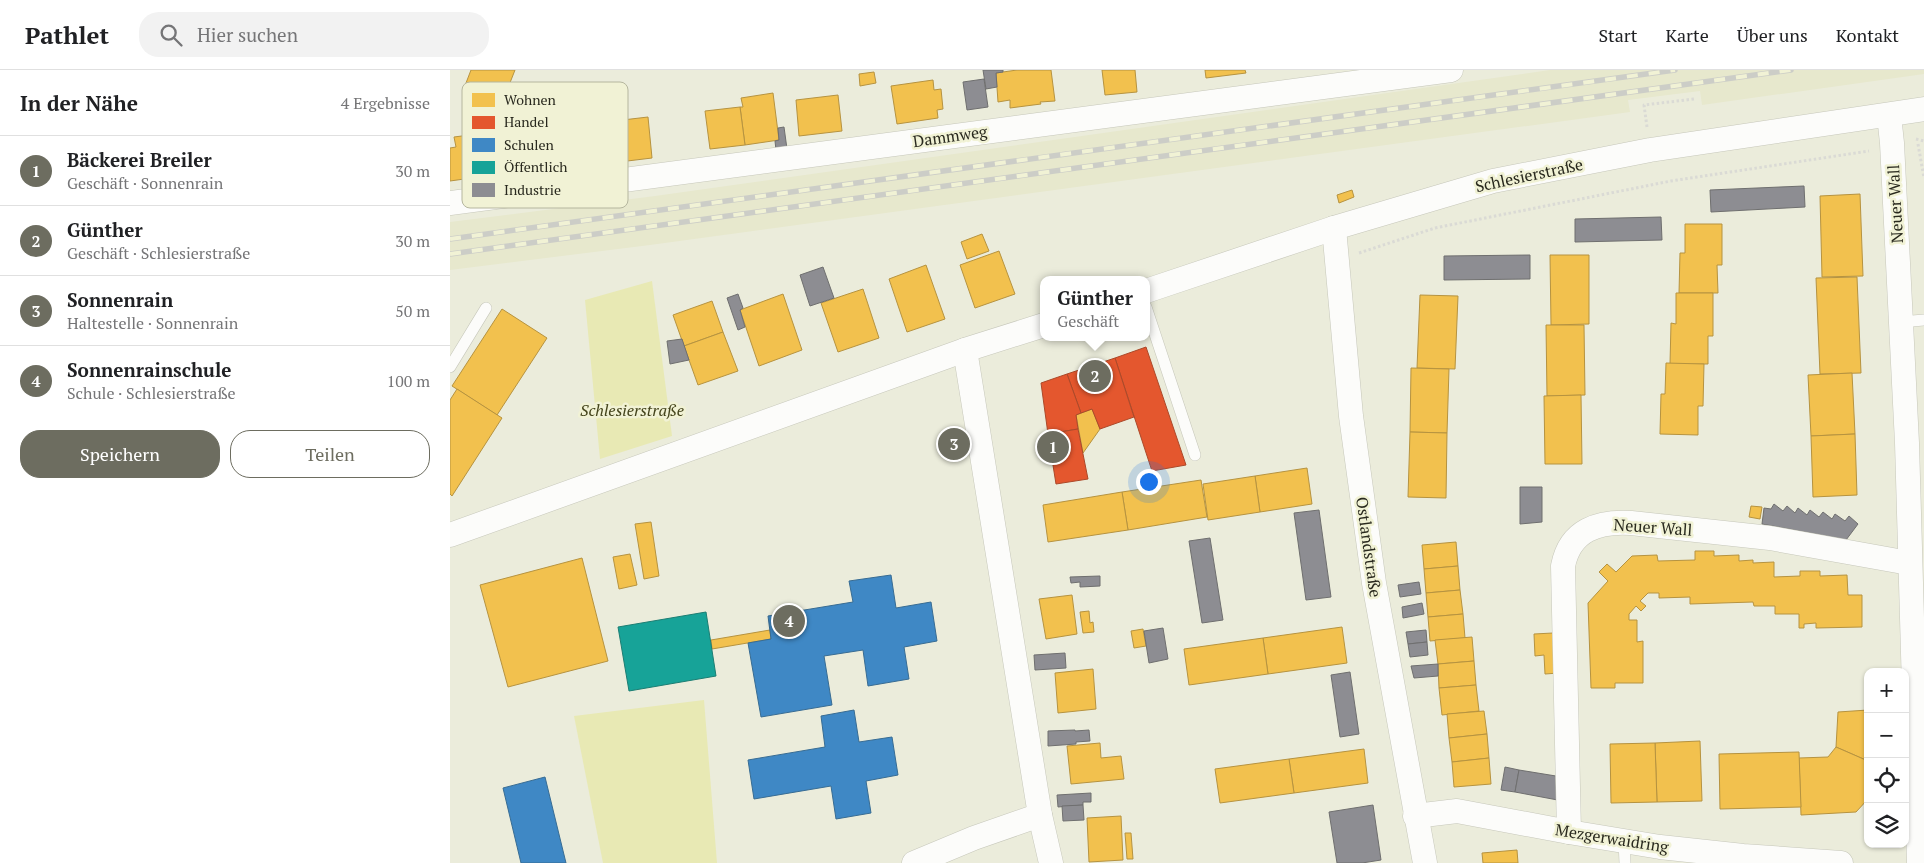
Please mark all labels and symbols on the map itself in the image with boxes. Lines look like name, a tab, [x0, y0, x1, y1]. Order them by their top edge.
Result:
legend	[462, 82, 628, 208]
text: Wohnen	[504, 90, 556, 109]
text: Handel	[504, 112, 549, 131]
street label: Dammweg	[911, 120, 989, 152]
text: Schulen	[504, 135, 555, 154]
street label: Schlesierstraße	[1473, 153, 1585, 197]
text: Öffentlich	[504, 157, 567, 176]
street label: Neuer Wall	[1882, 164, 1908, 244]
text: Industrie	[504, 180, 561, 199]
pin: 2	[1079, 357, 1111, 395]
park label: Schlesierstraße	[580, 399, 684, 421]
pin: 3	[938, 425, 970, 463]
pin: 1	[1037, 428, 1069, 466]
your location	[1136, 469, 1162, 495]
street label: Ostlandstraße	[1351, 495, 1387, 599]
street label: Neuer Wall	[1613, 513, 1693, 541]
pin: 4	[773, 602, 805, 640]
street label: Mezgerwaidring	[1554, 818, 1671, 858]

